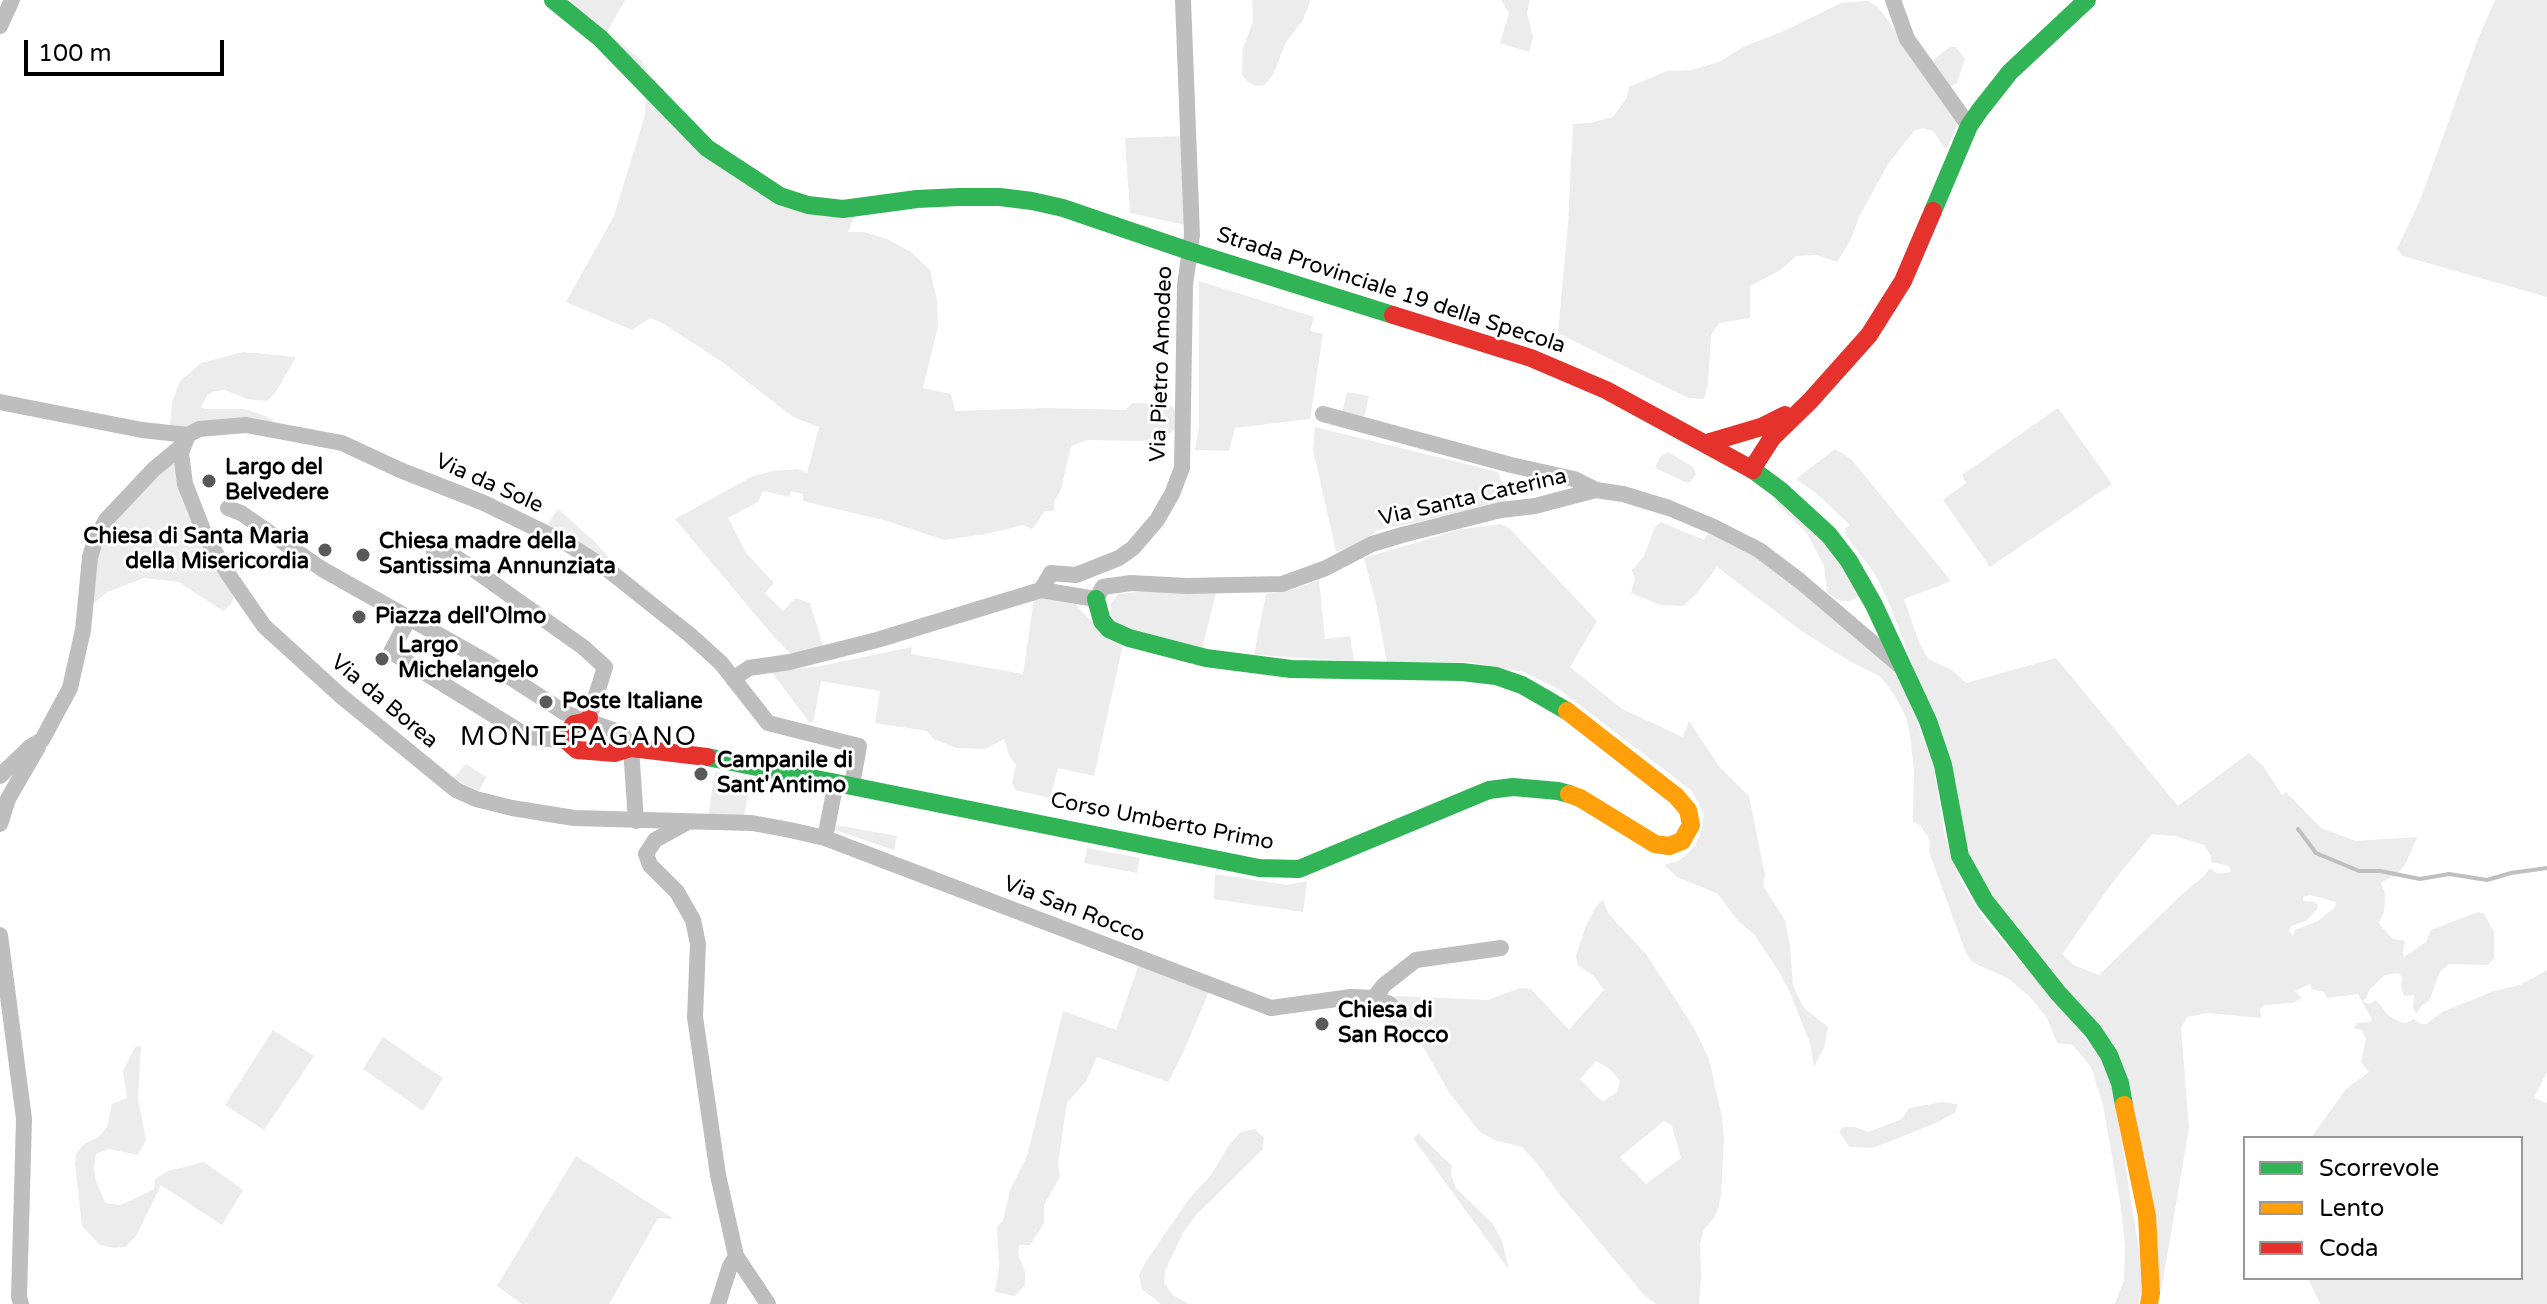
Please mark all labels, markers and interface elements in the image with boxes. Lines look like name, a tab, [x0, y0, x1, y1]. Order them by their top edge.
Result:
scale bar	[28, 24, 228, 74]
text: 100 m	[38, 39, 112, 68]
street label: Strada Provinciale 19 della Specola	[1213, 222, 1569, 360]
street label: Via Pietro Amodeo	[1145, 265, 1179, 463]
street label: Via da Sole	[431, 448, 547, 520]
place label: Largo del Belvedere	[225, 455, 329, 506]
street label: Via Santa Caterina	[1377, 464, 1569, 532]
marker: Largo del Belvedere	[200, 472, 218, 490]
place label: Chiesa di Santa Maria della Misericordia	[83, 524, 309, 576]
place label: Chiesa madre della Santissima Annunziata	[379, 529, 616, 580]
marker: Chiesa di Santa Maria della Misericordia	[316, 541, 334, 559]
marker: Chiesa madre della Santissima Annunziata	[354, 546, 372, 564]
place label: Piazza dell'Olmo	[375, 604, 546, 630]
marker: Piazza dell'Olmo	[350, 608, 368, 626]
place label: Largo Michelangelo	[398, 633, 539, 684]
street label: Via da Borea	[325, 649, 443, 755]
marker: Largo Michelangelo	[373, 650, 391, 668]
place label: Poste Italiane	[562, 689, 703, 715]
marker: Poste Italiane	[537, 693, 555, 711]
district label: MONTEPAGANO	[460, 722, 698, 754]
place label: Campanile di Sant'Antimo	[717, 748, 853, 800]
marker: Campanile di Sant'Antimo	[692, 765, 710, 783]
street label: Corso Umberto Primo	[1048, 787, 1276, 857]
street label: Via San Rocco	[1000, 871, 1148, 949]
place label: Chiesa di San Rocco	[1338, 998, 1449, 1050]
marker: Chiesa di San Rocco	[1313, 1015, 1331, 1033]
legend	[2243, 1136, 2523, 1280]
text: Scorrevole	[2319, 1154, 2439, 1183]
text: Lento	[2319, 1194, 2384, 1223]
text: Coda	[2319, 1234, 2379, 1263]

